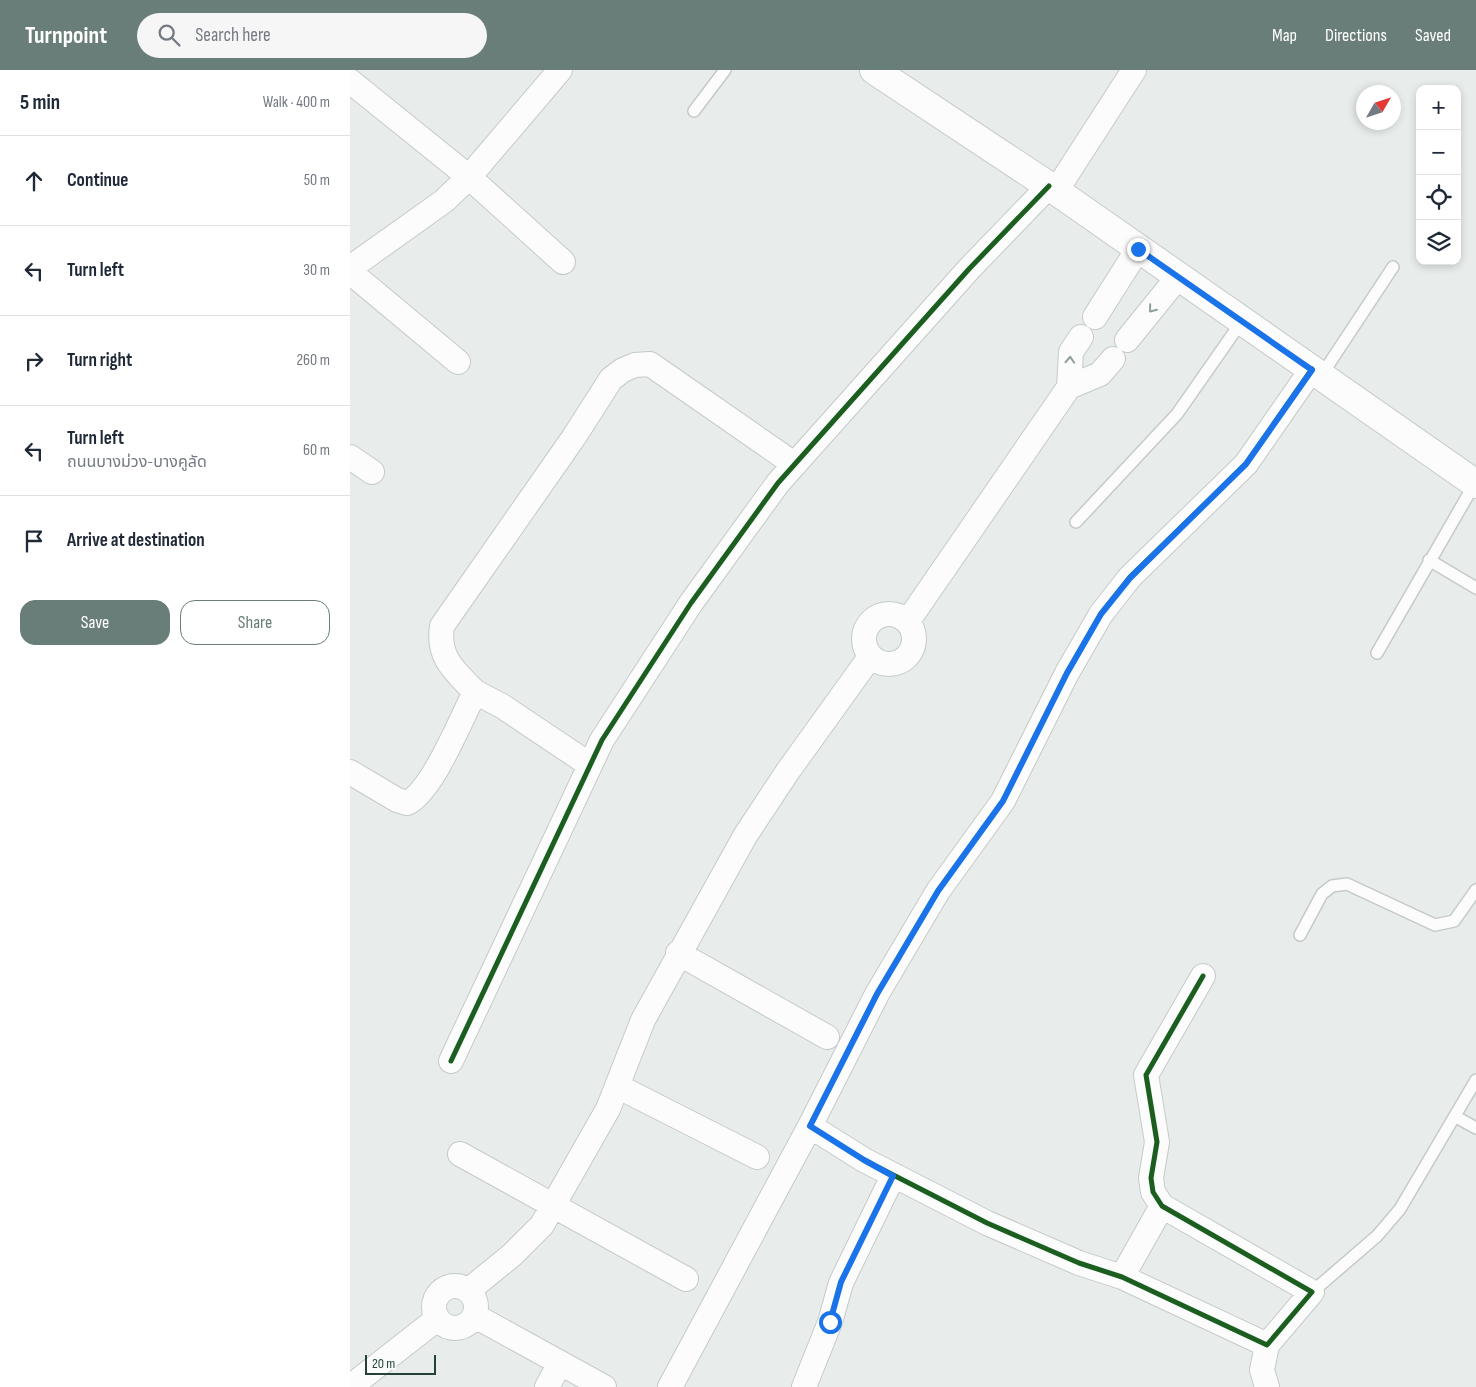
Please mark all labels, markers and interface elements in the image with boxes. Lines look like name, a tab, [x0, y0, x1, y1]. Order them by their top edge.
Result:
search box	[137, 13, 487, 58]
text: Turnpoint	[25, 21, 107, 50]
icon: search	[155, 21, 183, 49]
text: Search here	[195, 24, 271, 47]
text: Map	[1272, 25, 1297, 46]
text: Directions	[1325, 25, 1387, 46]
text: Saved	[1415, 25, 1451, 46]
north arrow	[1356, 85, 1401, 130]
map controls	[1416, 85, 1461, 265]
button: +	[1416, 85, 1461, 130]
text: 5 min	[20, 90, 60, 115]
text: Walk · 400 m	[263, 93, 330, 112]
button: −	[1416, 130, 1461, 175]
icon: ahead	[20, 167, 48, 195]
text: Continue	[67, 169, 128, 192]
text: 50 m	[304, 171, 330, 190]
button: locate	[1416, 175, 1461, 220]
button: layers	[1416, 220, 1461, 265]
route end	[1127, 238, 1150, 261]
icon: left	[20, 257, 48, 285]
text: Turn left	[67, 259, 124, 282]
text: 30 m	[303, 261, 330, 280]
one-way arrow	[1149, 303, 1158, 312]
icon: right	[20, 347, 48, 375]
text: Turn right	[67, 349, 132, 372]
text: 260 m	[296, 351, 330, 370]
one-way arrow	[1065, 356, 1076, 364]
text: Turn left	[67, 427, 124, 450]
icon: left	[20, 437, 48, 465]
text: 60 m	[303, 441, 330, 460]
text: ถนนบางม่วง-บางคูลัด	[67, 453, 207, 472]
icon: arrive	[20, 527, 48, 555]
text: Arrive at destination	[67, 529, 205, 552]
button: Save	[20, 600, 170, 645]
button: Share	[180, 600, 330, 645]
route start	[819, 1311, 842, 1334]
scale bar	[365, 1352, 436, 1375]
text: 20 m	[372, 1355, 395, 1372]

